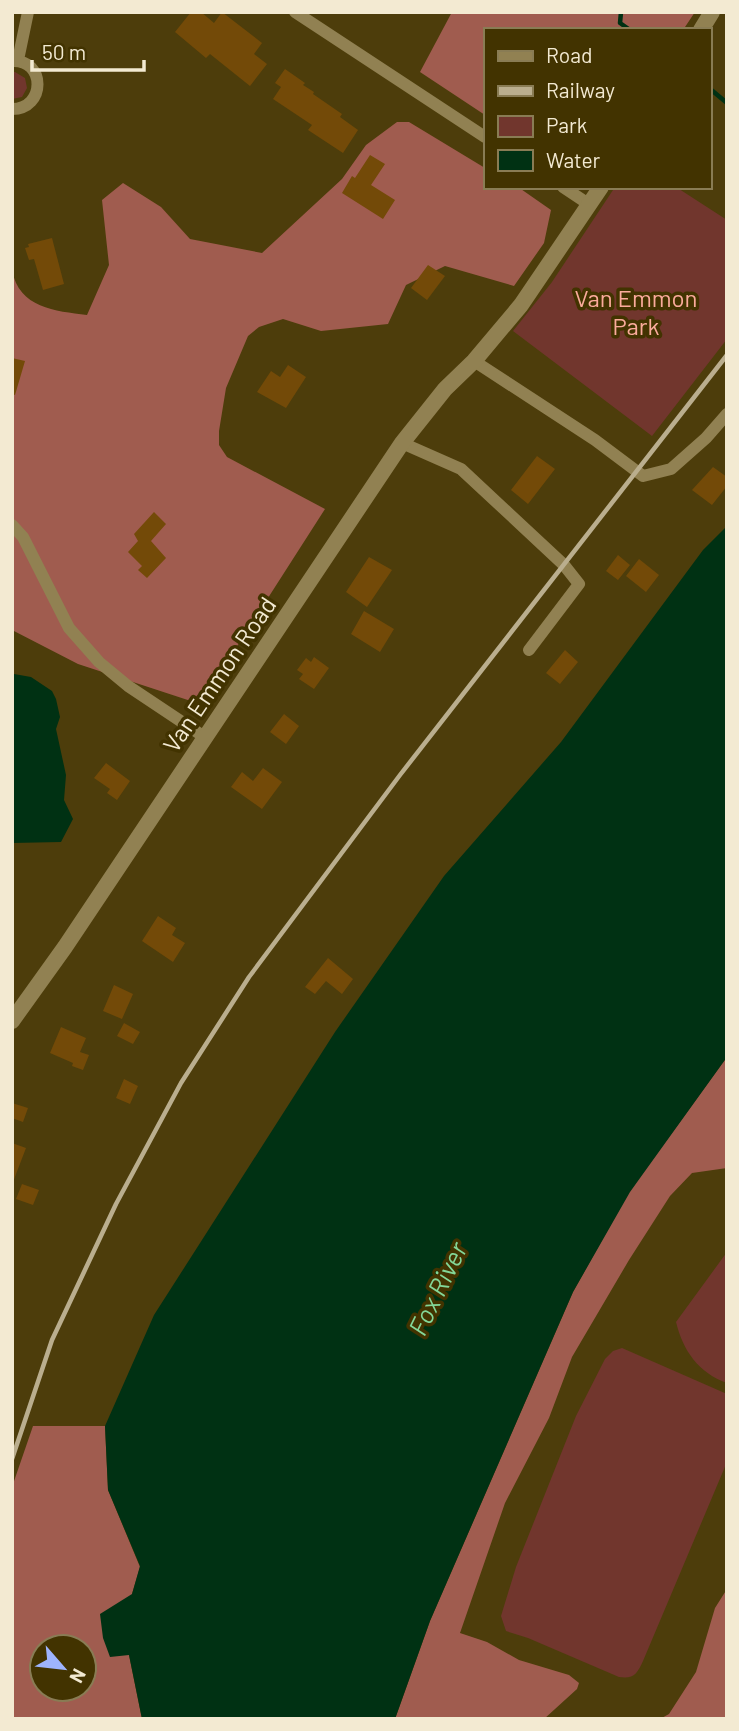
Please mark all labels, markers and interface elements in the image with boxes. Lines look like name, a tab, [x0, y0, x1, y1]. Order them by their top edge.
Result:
scale bar	[32, 28, 144, 72]
legend	[484, 28, 711, 189]
text: 50 m	[42, 39, 86, 64]
text: Road	[546, 42, 592, 67]
text: Railway	[546, 77, 615, 102]
text: Park	[546, 112, 587, 137]
text: Water	[546, 147, 601, 172]
park label: Van Emmon Park	[574, 283, 698, 340]
street label: Van Emmon Road	[156, 591, 281, 757]
water label: Fox River	[401, 1236, 473, 1340]
north arrow	[28, 1633, 98, 1703]
text: N	[65, 1665, 92, 1687]

